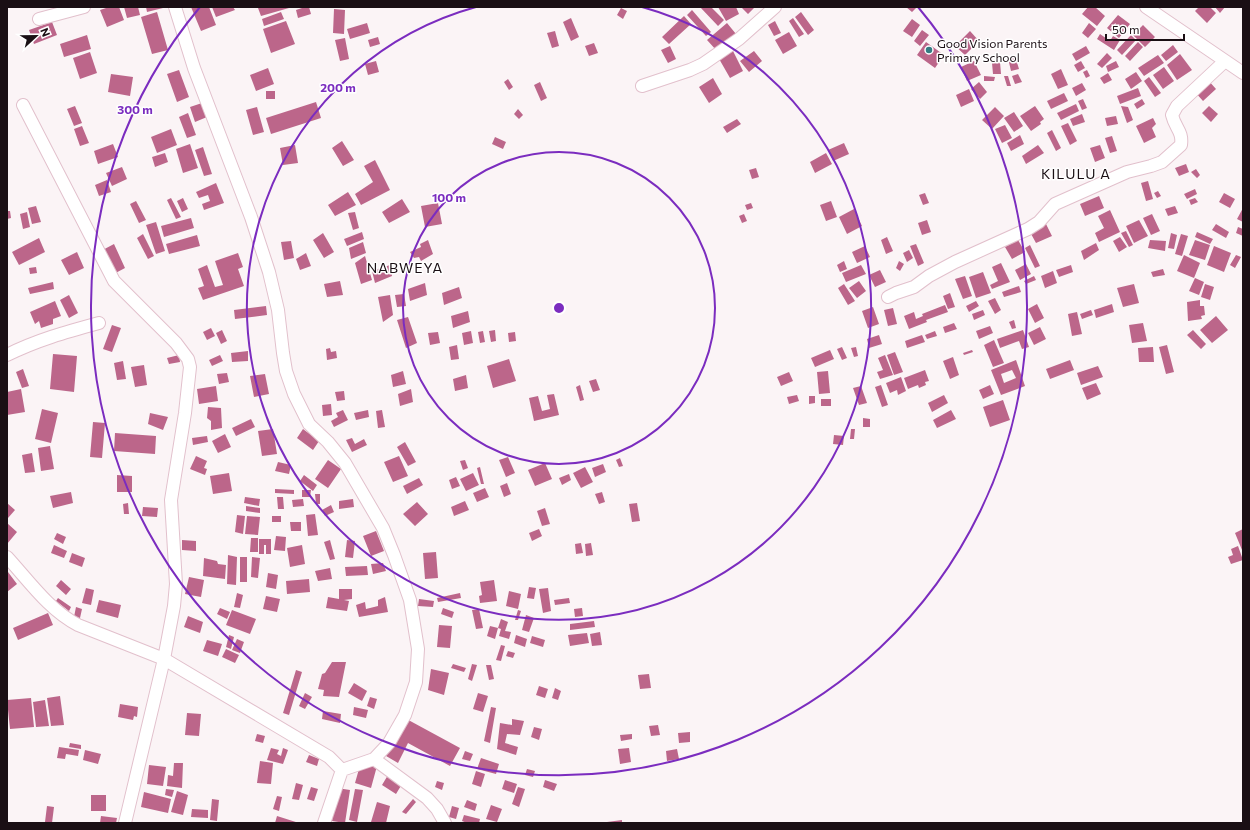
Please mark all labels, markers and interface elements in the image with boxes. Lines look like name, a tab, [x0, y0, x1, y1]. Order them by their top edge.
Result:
north arrow	[16, 16, 56, 56]
scale bar	[1106, 16, 1184, 42]
text: 50 m	[1112, 22, 1140, 36]
text: N	[38, 26, 53, 38]
place label: Good Vision Parents Primary School	[937, 36, 1048, 64]
marker: Good Vision Parents Primary School	[924, 45, 934, 55]
text: 200 m	[320, 80, 356, 94]
text: 300 m	[117, 102, 153, 116]
district label: KILULU A	[1041, 165, 1111, 182]
text: 100 m	[432, 190, 466, 204]
district label: NABWEYA	[367, 259, 443, 276]
centre of rings	[552, 301, 566, 315]

